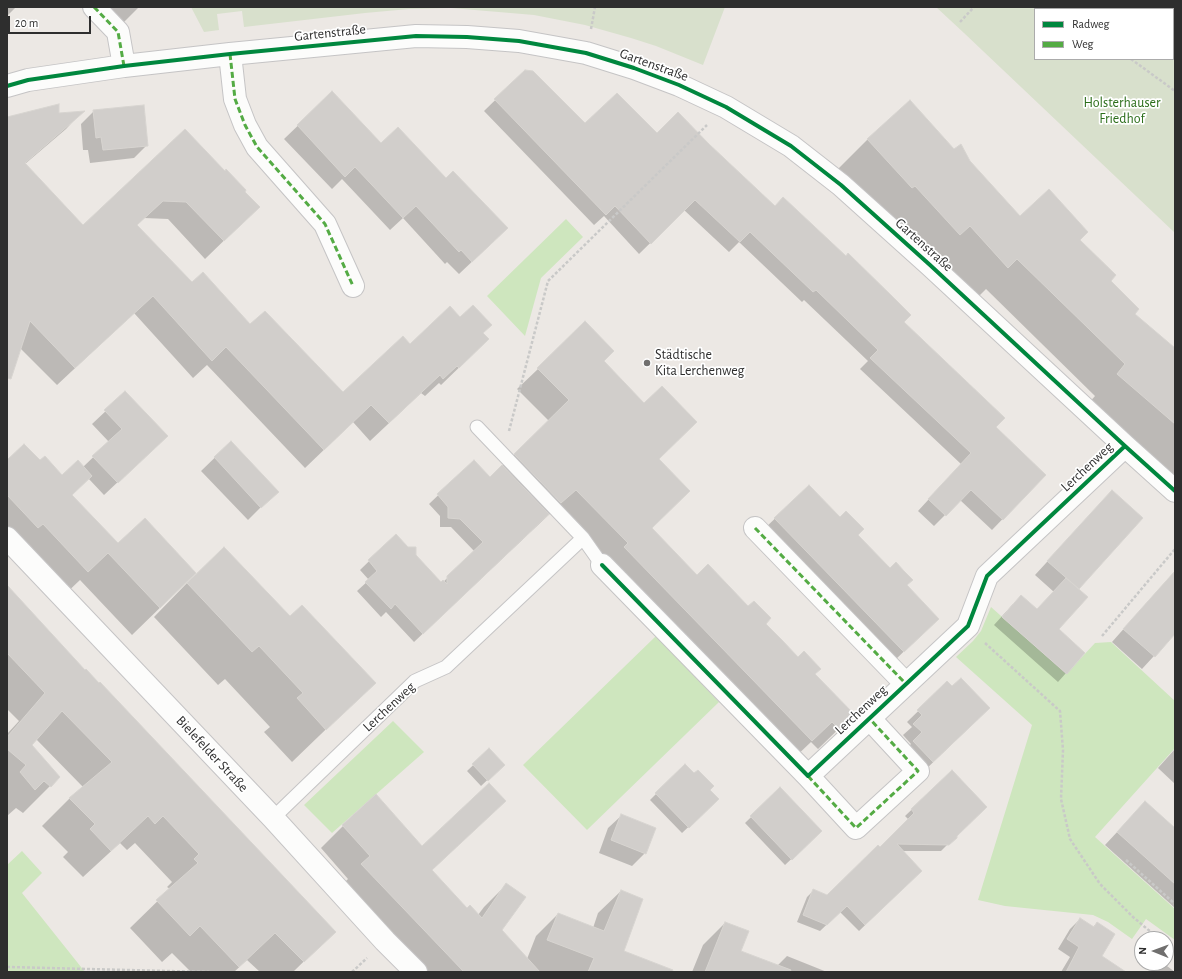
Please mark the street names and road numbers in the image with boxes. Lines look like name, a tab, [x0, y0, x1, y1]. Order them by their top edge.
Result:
street label: Gartenstraße	[293, 21, 367, 45]
street label: Gartenstraße	[617, 45, 691, 85]
street label: Gartenstraße	[892, 215, 956, 275]
street label: Lerchenweg	[1057, 439, 1117, 495]
street label: Lerchenweg	[359, 679, 419, 735]
street label: Lerchenweg	[831, 682, 891, 738]
street label: Bielefelder Straße	[172, 712, 252, 796]

